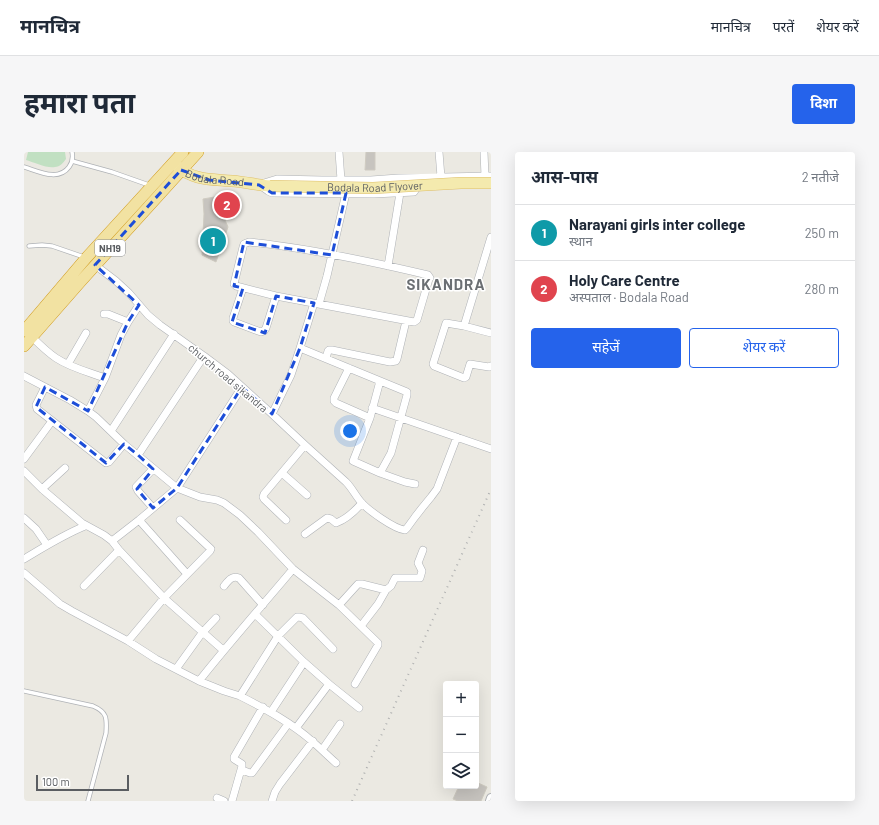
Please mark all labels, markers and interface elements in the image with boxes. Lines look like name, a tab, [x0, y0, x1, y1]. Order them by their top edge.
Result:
text: मानचित्र	[20, 14, 80, 37]
text: मानचित्र	[711, 18, 751, 35]
text: परतें	[773, 18, 794, 35]
text: शेयर करें	[816, 18, 859, 35]
button: दिशा	[792, 84, 855, 124]
text: हमारा पता	[24, 85, 135, 119]
street label: Bodala Road	[183, 166, 245, 188]
text: आस-पास	[531, 166, 598, 186]
text: 2 नतीजे	[802, 169, 839, 185]
street label: Bodala Road Flyover	[327, 178, 423, 194]
pin: 2	[214, 190, 240, 220]
text: Narayani girls inter college	[569, 215, 745, 233]
text: 1	[542, 225, 546, 241]
text: 250 m	[805, 225, 839, 241]
pin: 1	[200, 226, 226, 256]
text: स्थान	[569, 233, 593, 249]
road number: NH19	[95, 240, 125, 256]
text: Holy Care Centre	[569, 271, 680, 289]
district label: SIKANDRA	[406, 275, 486, 293]
text: 2	[540, 281, 548, 297]
text: 280 m	[805, 281, 839, 297]
text: अस्पताल · Bodala Road	[569, 289, 689, 305]
button: सहेजें	[531, 328, 681, 368]
button: शेयर करें	[689, 328, 839, 368]
street label: church road sikandra	[186, 341, 271, 415]
your location	[340, 421, 360, 441]
map controls	[443, 681, 479, 789]
button: +	[443, 681, 479, 717]
button: −	[443, 717, 479, 753]
button: layers	[443, 753, 479, 789]
scale bar	[36, 773, 129, 792]
text: 100 m	[42, 775, 70, 788]

